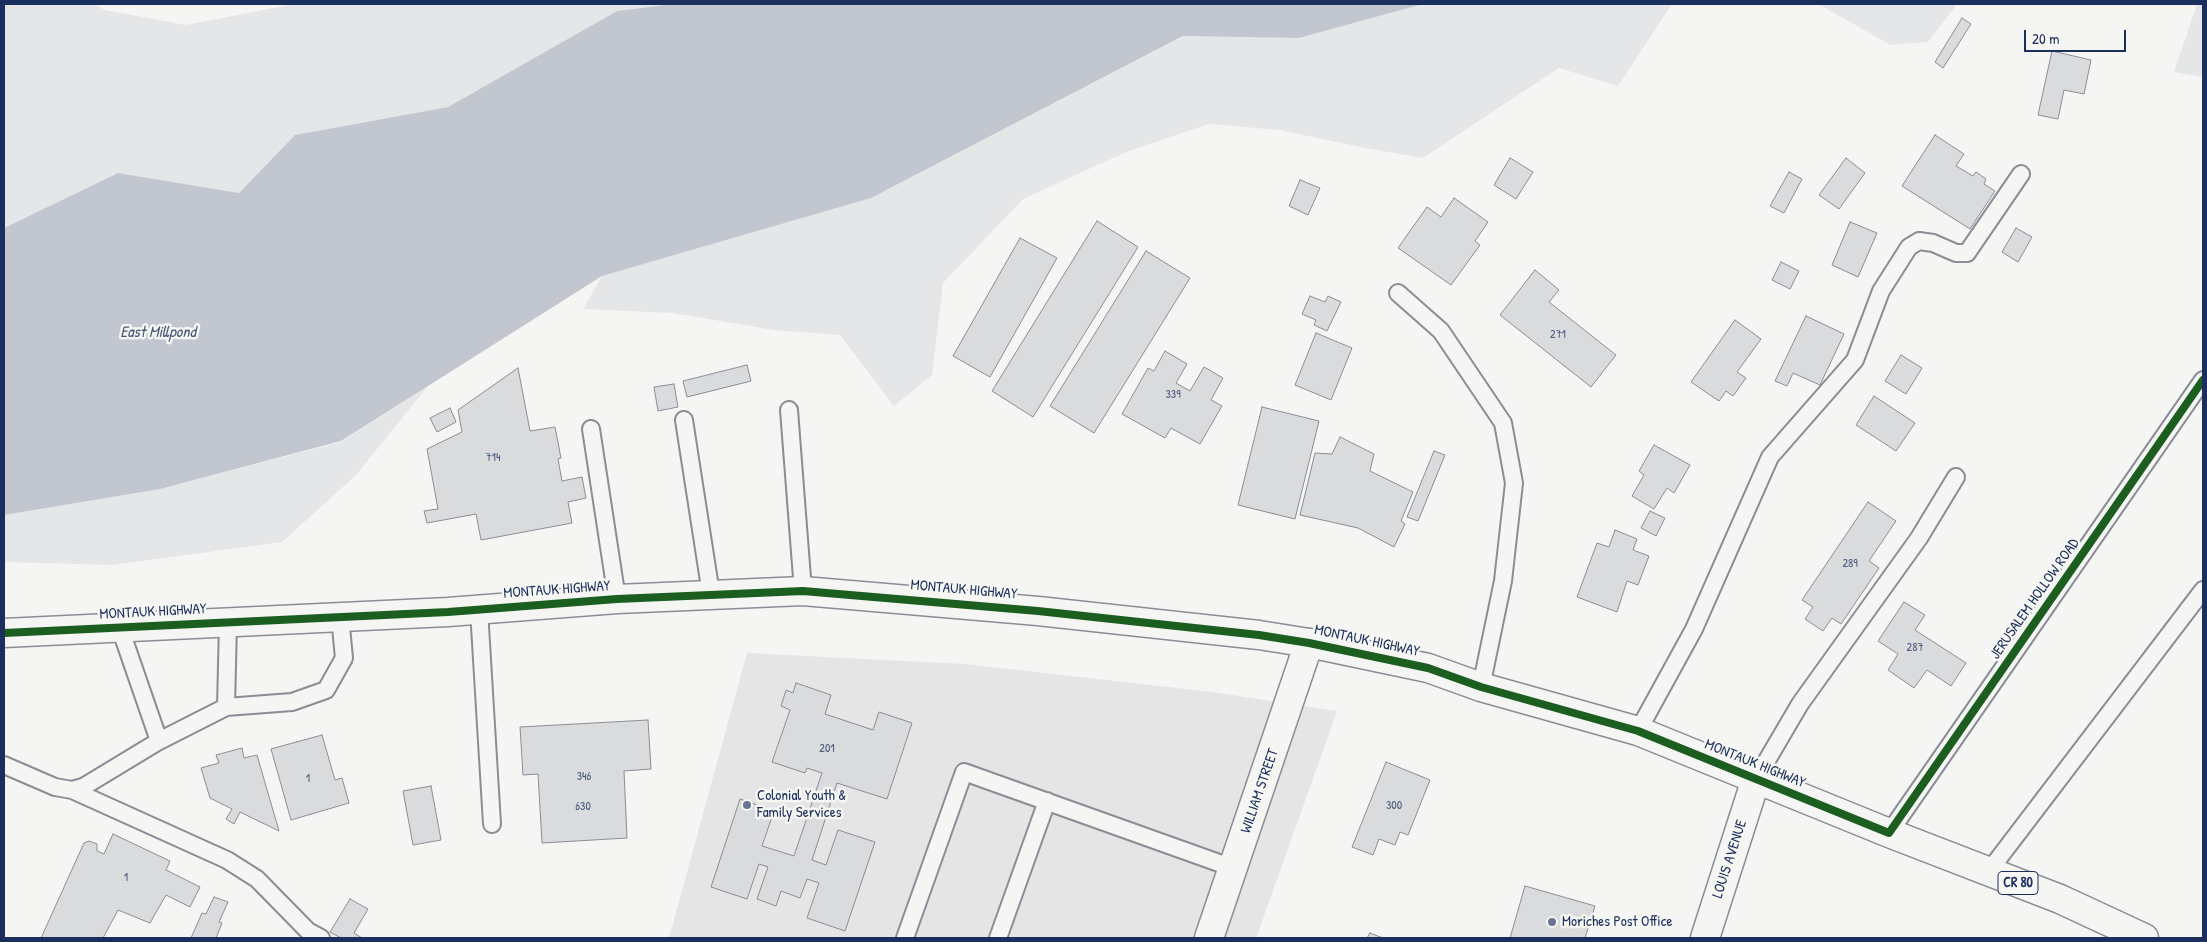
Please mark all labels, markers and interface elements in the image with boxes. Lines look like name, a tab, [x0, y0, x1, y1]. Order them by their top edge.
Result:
scale bar	[2027, 20, 2130, 52]
text: 20 m	[2032, 28, 2059, 49]
water label: East Millpond	[120, 323, 196, 343]
house number: 271	[1550, 328, 1566, 342]
house number: 339	[1165, 388, 1181, 402]
house number: 714	[486, 451, 500, 465]
street label: JERUSALEM HOLLOW ROAD	[1987, 535, 2083, 663]
house number: 289	[1842, 557, 1858, 571]
street label: MONTAUK HIGHWAY	[910, 576, 1018, 604]
street label: MONTAUK HIGHWAY	[503, 577, 611, 603]
street label: MONTAUK HIGHWAY	[99, 600, 207, 624]
street label: MONTAUK HIGHWAY	[1313, 621, 1421, 661]
house number: 287	[1907, 641, 1923, 655]
street label: MONTAUK HIGHWAY	[1702, 736, 1808, 792]
house number: 201	[819, 742, 835, 756]
street label: WILLIAM STREET	[1237, 746, 1283, 836]
house number: 346	[577, 770, 591, 784]
house number: 1	[306, 772, 310, 786]
place label: Colonial Youth & Family Services	[757, 787, 846, 822]
marker: Colonial Youth & Family Services	[741, 799, 753, 811]
house number: 300	[1386, 799, 1402, 813]
house number: 630	[575, 800, 591, 814]
street label: LOUIS AVENUE	[1709, 818, 1751, 900]
house number: 1	[124, 871, 128, 885]
road number: CR 80	[1998, 871, 2038, 894]
place label: Moriches Post Office	[1562, 913, 1672, 931]
marker: Moriches Post Office	[1546, 916, 1558, 928]

